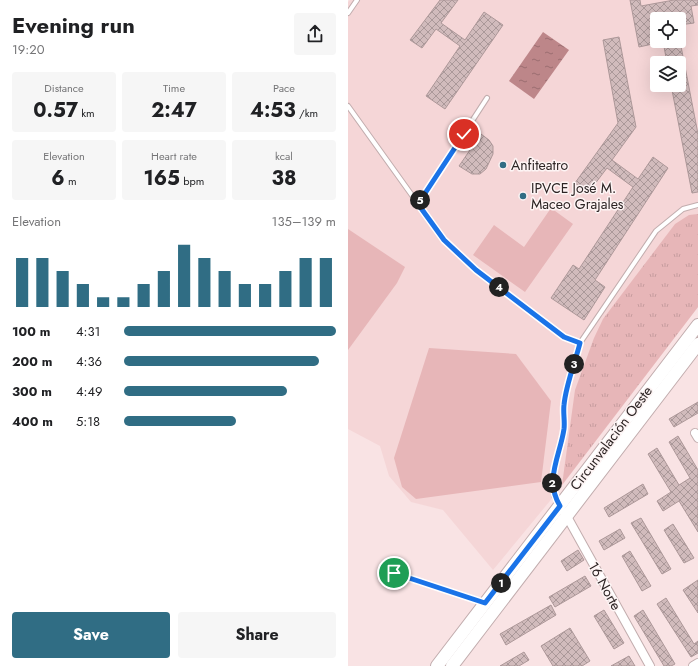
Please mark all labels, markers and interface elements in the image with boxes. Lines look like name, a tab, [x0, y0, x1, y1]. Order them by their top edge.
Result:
text: Evening run	[12, 9, 135, 41]
map controls	[650, 12, 686, 92]
button: locate	[650, 12, 686, 48]
button: share	[294, 13, 336, 55]
text: 19:20	[12, 40, 44, 59]
button: layers	[650, 56, 686, 92]
text: Distance	[44, 80, 84, 96]
text: Time	[163, 80, 185, 96]
text: Pace	[273, 80, 295, 96]
text: 0.57	[33, 96, 78, 125]
text: 2:47	[151, 96, 197, 125]
text: 4:53	[250, 96, 296, 125]
text: km	[78, 105, 95, 121]
text: /km	[296, 105, 318, 121]
pin	[447, 117, 481, 151]
icon: check	[453, 123, 475, 145]
text: Elevation	[43, 148, 85, 164]
text: Heart rate	[151, 148, 197, 164]
text: kcal	[275, 148, 293, 164]
place label: Anfiteatro	[511, 155, 568, 175]
marker: Anfiteatro	[498, 160, 508, 170]
text: 6	[51, 164, 65, 193]
text: 165	[144, 164, 180, 193]
text: 38	[272, 164, 296, 193]
text: m	[65, 173, 77, 189]
text: bpm	[180, 173, 204, 189]
place label: IPVCE José M. Maceo Grajales	[531, 178, 624, 214]
pin: 5	[410, 190, 430, 210]
marker: IPVCE José M. Maceo Grajales	[518, 191, 528, 201]
text: 5	[416, 192, 424, 208]
text: Elevation	[12, 212, 61, 231]
text: 135–139 m	[272, 212, 336, 231]
pin: 4	[489, 277, 509, 297]
text: 4	[495, 279, 503, 295]
text: 100 m	[12, 322, 50, 341]
text: 4:31	[76, 322, 100, 341]
text: 200 m	[12, 352, 52, 371]
text: 4:36	[76, 352, 102, 371]
pin: 3	[564, 354, 584, 374]
text: 3	[571, 356, 577, 372]
text: 300 m	[12, 382, 52, 401]
text: 4:49	[76, 382, 103, 401]
street label: Circunvalación Oeste	[565, 382, 657, 494]
text: 400 m	[12, 412, 53, 431]
text: 5:18	[76, 412, 100, 431]
pin: 2	[542, 473, 562, 493]
text: 2	[548, 475, 556, 491]
pin	[377, 556, 411, 590]
street label: 16 Norte	[584, 558, 626, 614]
icon: arrive	[383, 562, 405, 584]
pin: 1	[491, 573, 511, 593]
text: 1	[498, 575, 504, 591]
button: Save	[12, 612, 170, 658]
button: Share	[178, 612, 336, 658]

